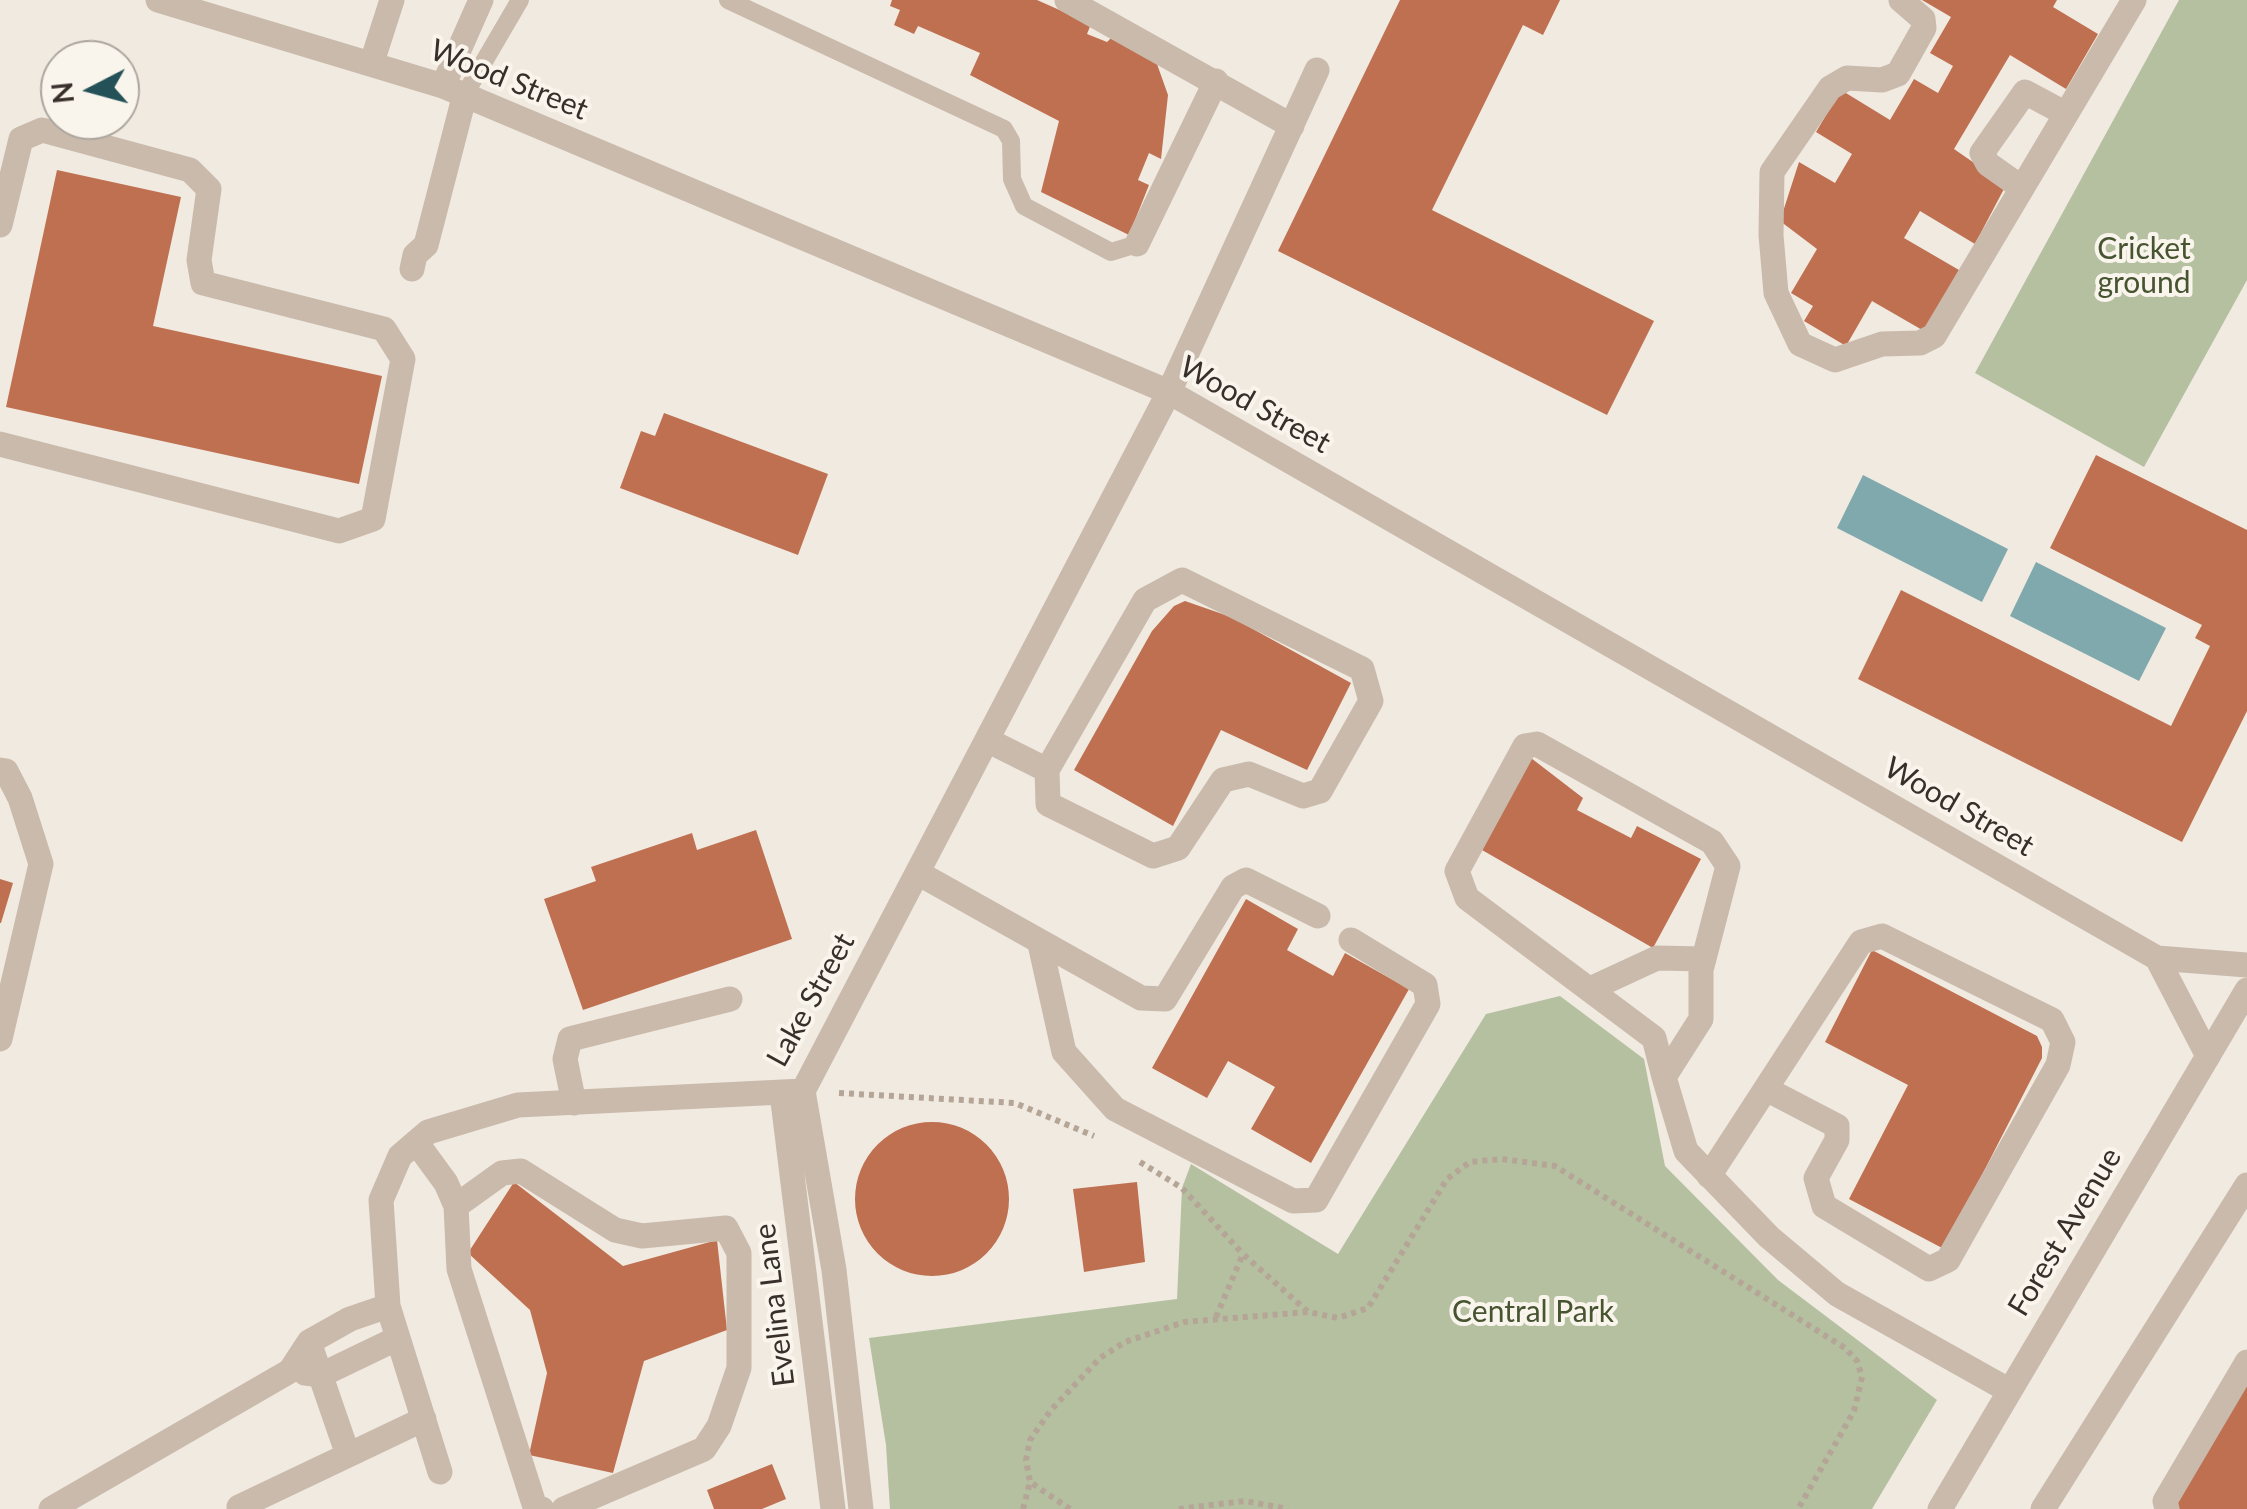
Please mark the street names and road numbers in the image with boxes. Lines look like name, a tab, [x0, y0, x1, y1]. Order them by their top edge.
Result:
street label: Wood Street	[425, 32, 593, 128]
street label: Wood Street	[1173, 349, 1337, 461]
street label: Wood Street	[1878, 750, 2040, 864]
street label: Lake Street	[760, 927, 862, 1073]
street label: Forest Avenue	[2001, 1141, 2129, 1323]
street label: Evelina Lane	[747, 1221, 803, 1389]

